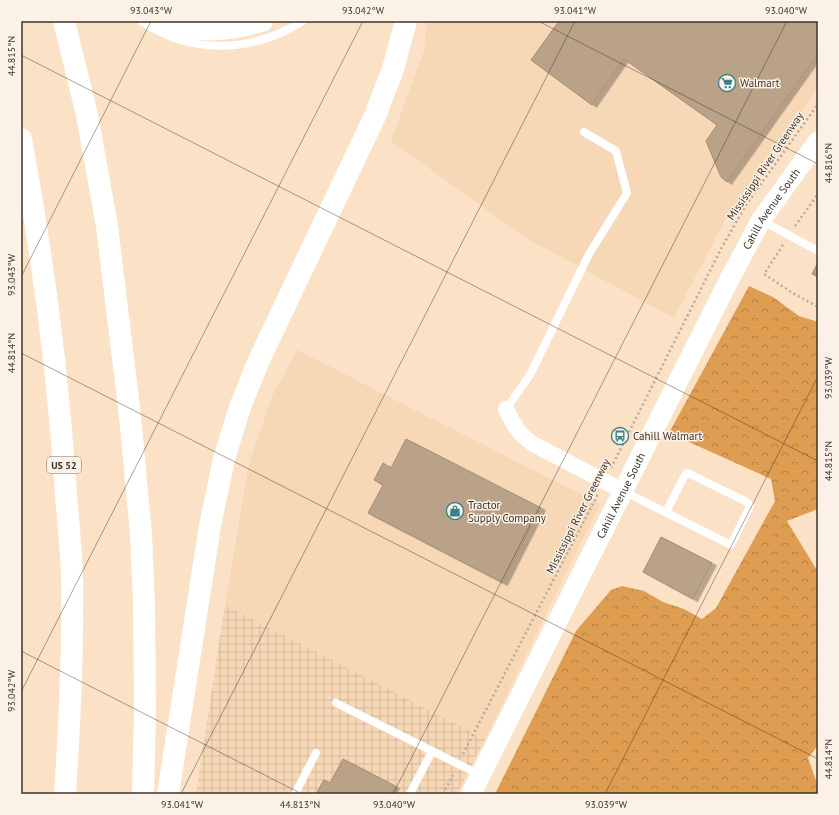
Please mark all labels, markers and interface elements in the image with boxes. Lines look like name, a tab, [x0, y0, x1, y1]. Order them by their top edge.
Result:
text: 93.043°W	[130, 4, 173, 17]
text: 93.042°W	[342, 4, 385, 17]
text: 93.041°W	[554, 4, 597, 17]
text: 93.040°W	[765, 4, 808, 17]
text: 44.815°N	[5, 36, 18, 76]
supermarket icon: Walmart	[717, 73, 737, 93]
place label: Walmart	[740, 76, 780, 90]
street label: Mississippi River Greenway	[724, 109, 807, 223]
text: 44.816°N	[822, 143, 835, 183]
street label: Cahill Avenue South	[740, 166, 803, 252]
text: 93.043°W	[5, 253, 18, 296]
text: 44.814°N	[5, 333, 18, 373]
text: 93.039°W	[822, 356, 835, 399]
bus stop icon: Cahill Walmart	[610, 426, 630, 446]
place label: Cahill Walmart	[633, 429, 702, 443]
text: 44.815°N	[822, 441, 835, 481]
street label: Cahill Avenue South	[593, 450, 648, 541]
street label: Mississippi River Greenway	[543, 455, 613, 576]
road number: US 52	[47, 457, 81, 473]
place label: Tractor Supply Company	[468, 498, 547, 525]
shop icon: Tractor Supply Company	[445, 501, 465, 521]
text: 93.042°W	[5, 669, 18, 712]
text: 44.814°N	[822, 739, 835, 779]
text: 93.041°W	[161, 798, 204, 811]
text: 44.813°N	[280, 798, 320, 811]
text: 93.040°W	[373, 798, 416, 811]
text: 93.039°W	[585, 798, 628, 811]

